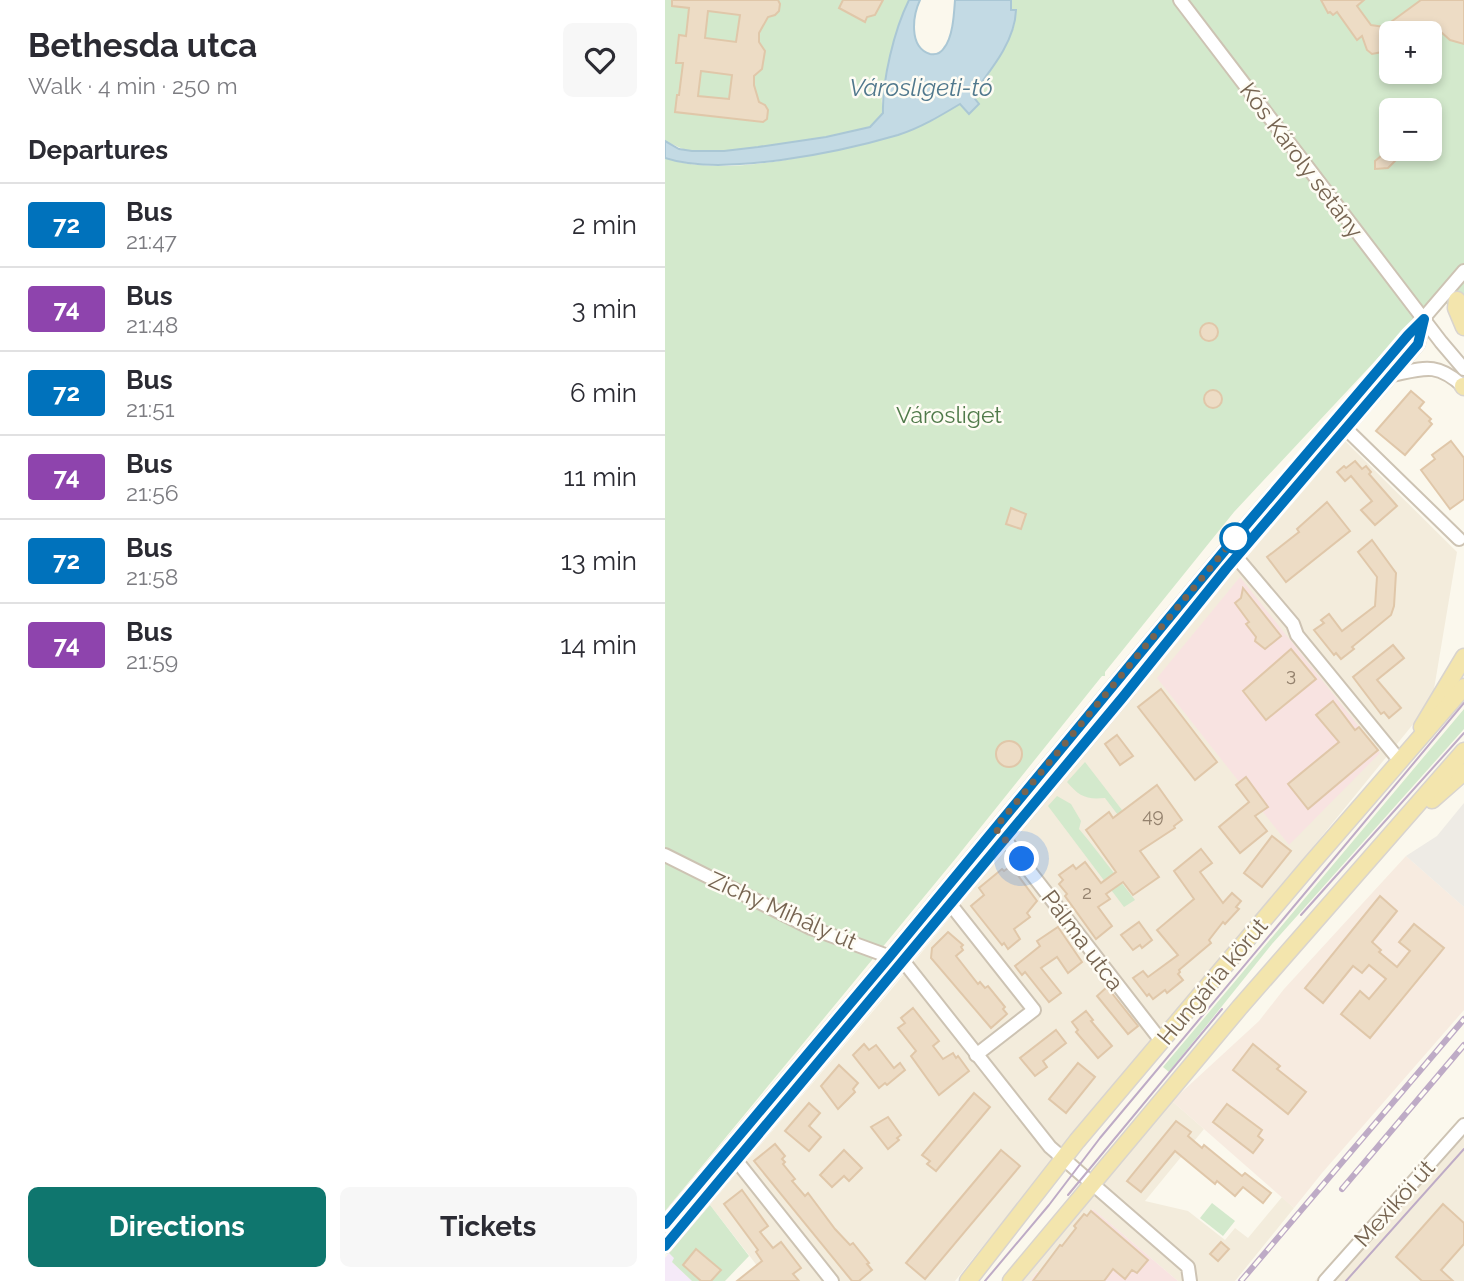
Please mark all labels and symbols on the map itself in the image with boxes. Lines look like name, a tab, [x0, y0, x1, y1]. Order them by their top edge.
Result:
water label: Városligeti-tó	[849, 73, 993, 102]
street label: Kós Károly sétány	[1235, 77, 1369, 243]
park label: Városliget	[896, 401, 1002, 428]
unlabelled marker	[1220, 523, 1250, 553]
house number: 3	[1286, 663, 1296, 685]
house number: 49	[1142, 804, 1164, 826]
your location	[1004, 841, 1039, 876]
street label: Zichy Mihály út	[705, 865, 861, 955]
house number: 2	[1082, 881, 1092, 903]
street label: Pálma utca	[1036, 884, 1130, 996]
street label: Hungária körút	[1151, 912, 1273, 1050]
street label: Mexikói út	[1348, 1154, 1440, 1252]

